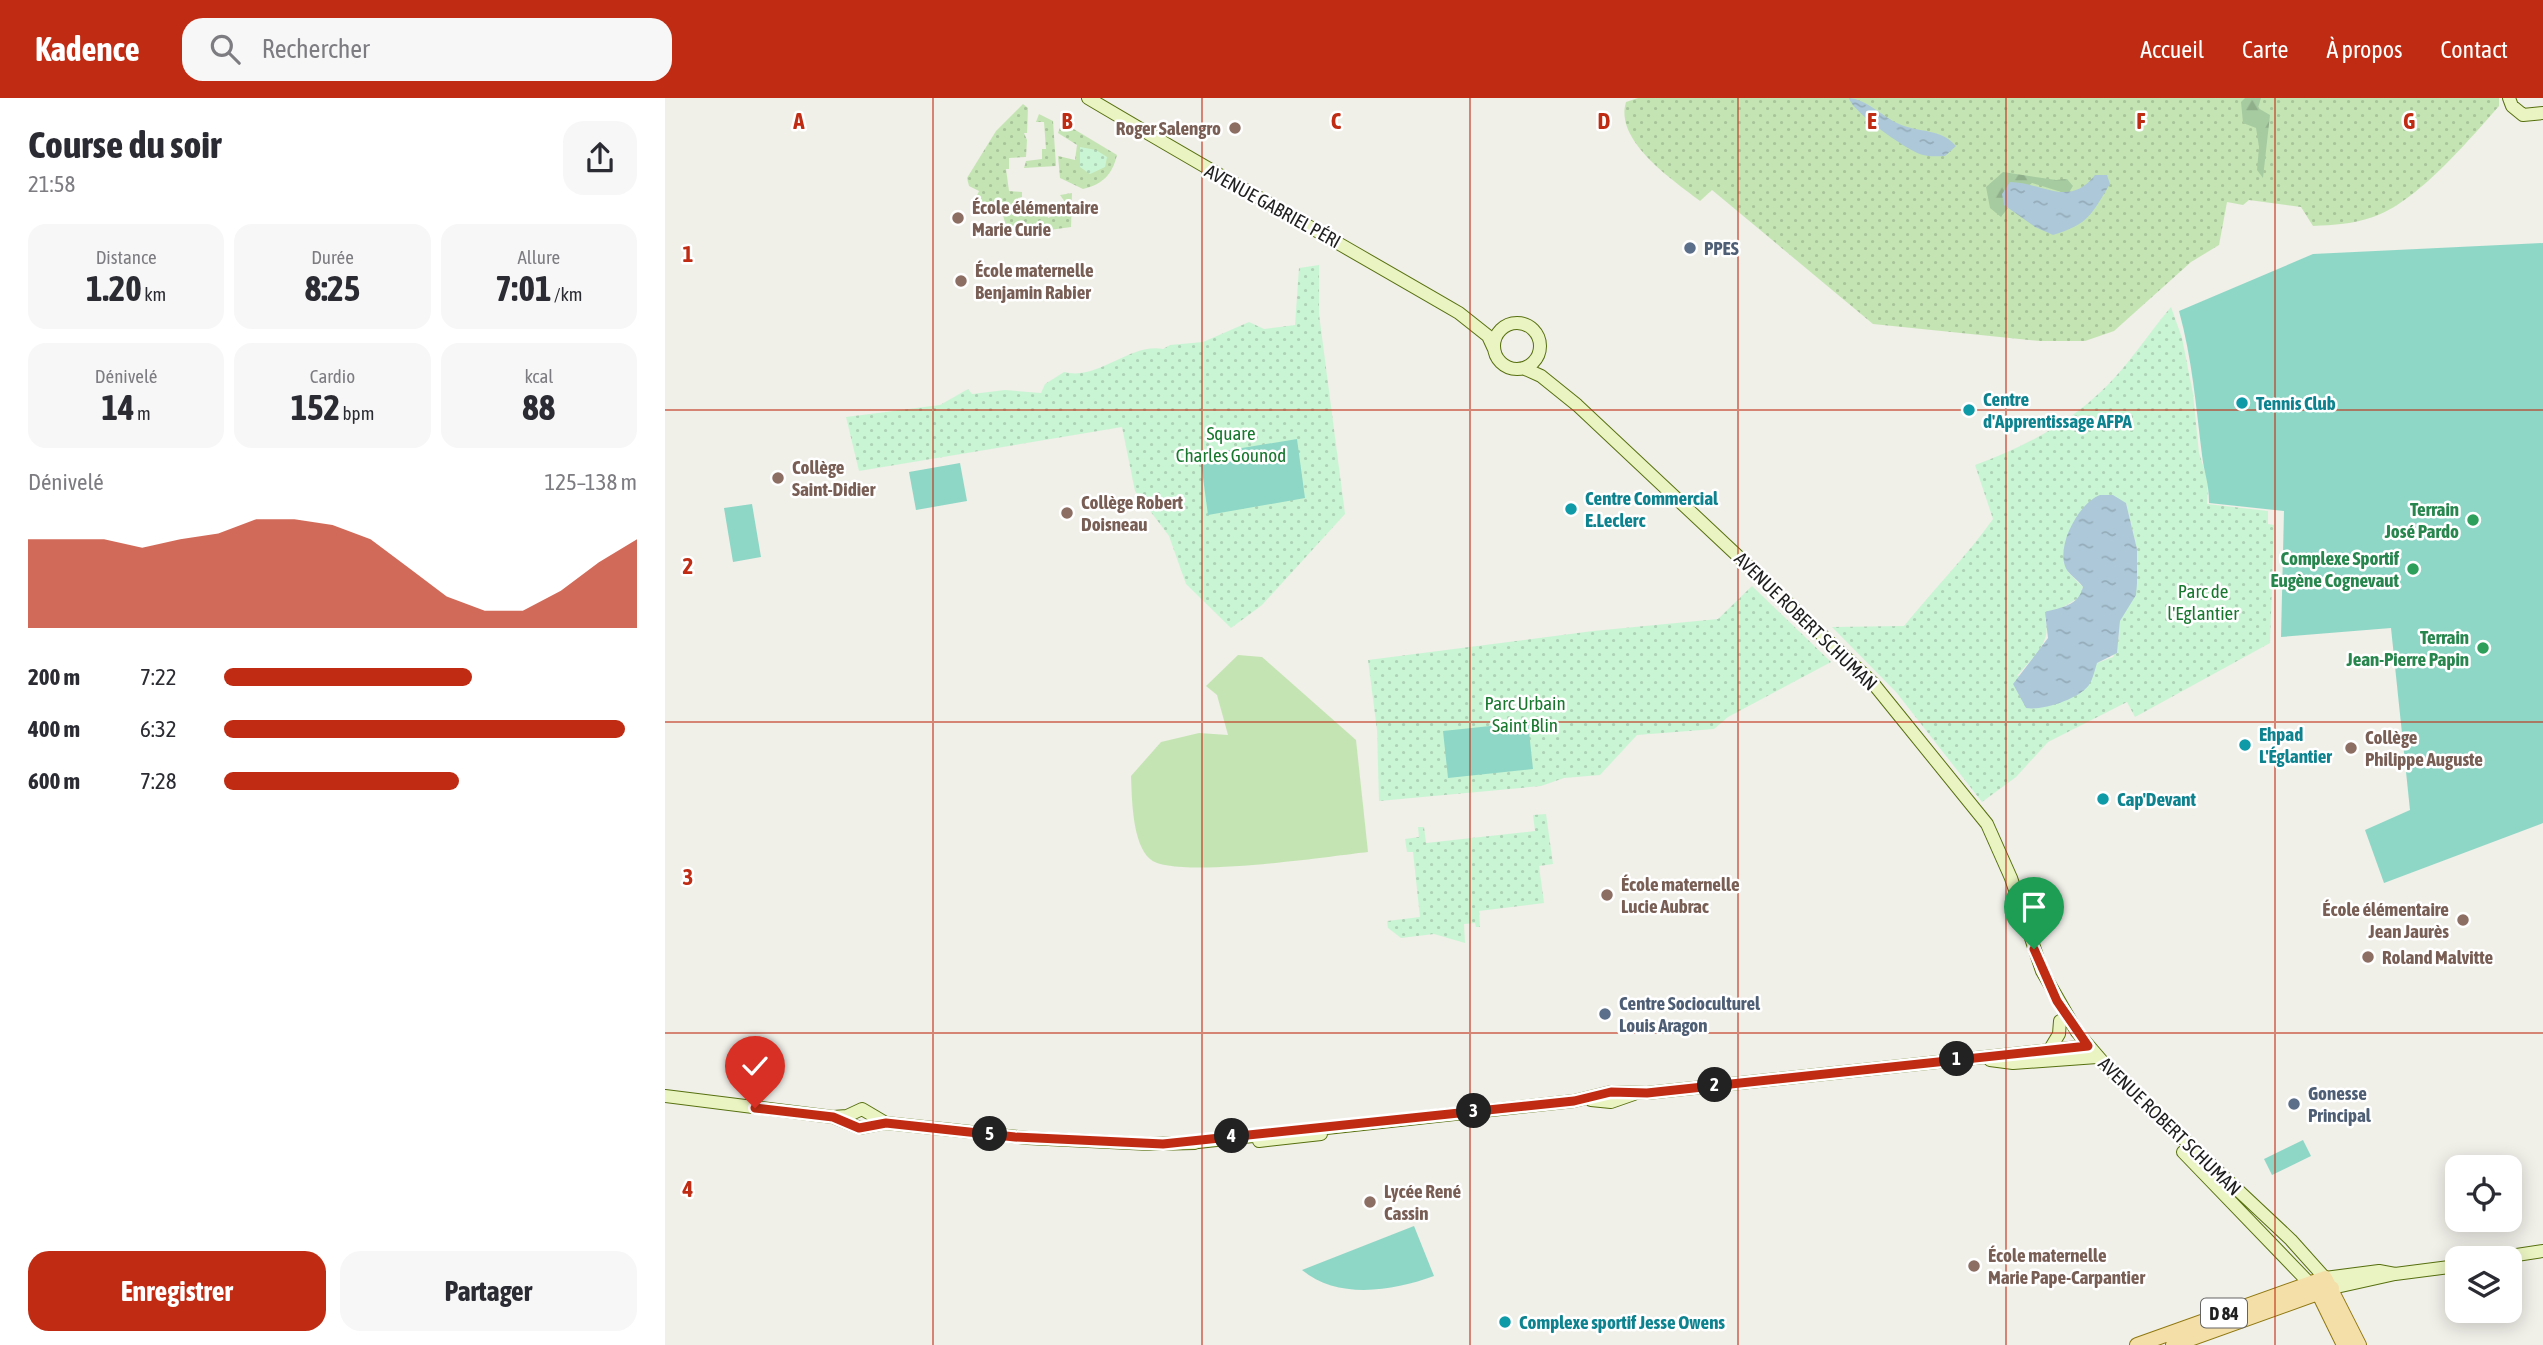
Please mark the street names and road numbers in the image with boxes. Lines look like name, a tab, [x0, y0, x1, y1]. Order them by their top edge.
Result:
street label: AVENUE GABRIEL PÉRI	[1201, 160, 1345, 252]
street label: AVENUE ROBERT SCHUMAN	[1730, 547, 1882, 695]
street label: AVENUE ROBERT SCHUMAN	[2094, 1052, 2246, 1200]
road number: D 84	[2201, 1298, 2247, 1328]

